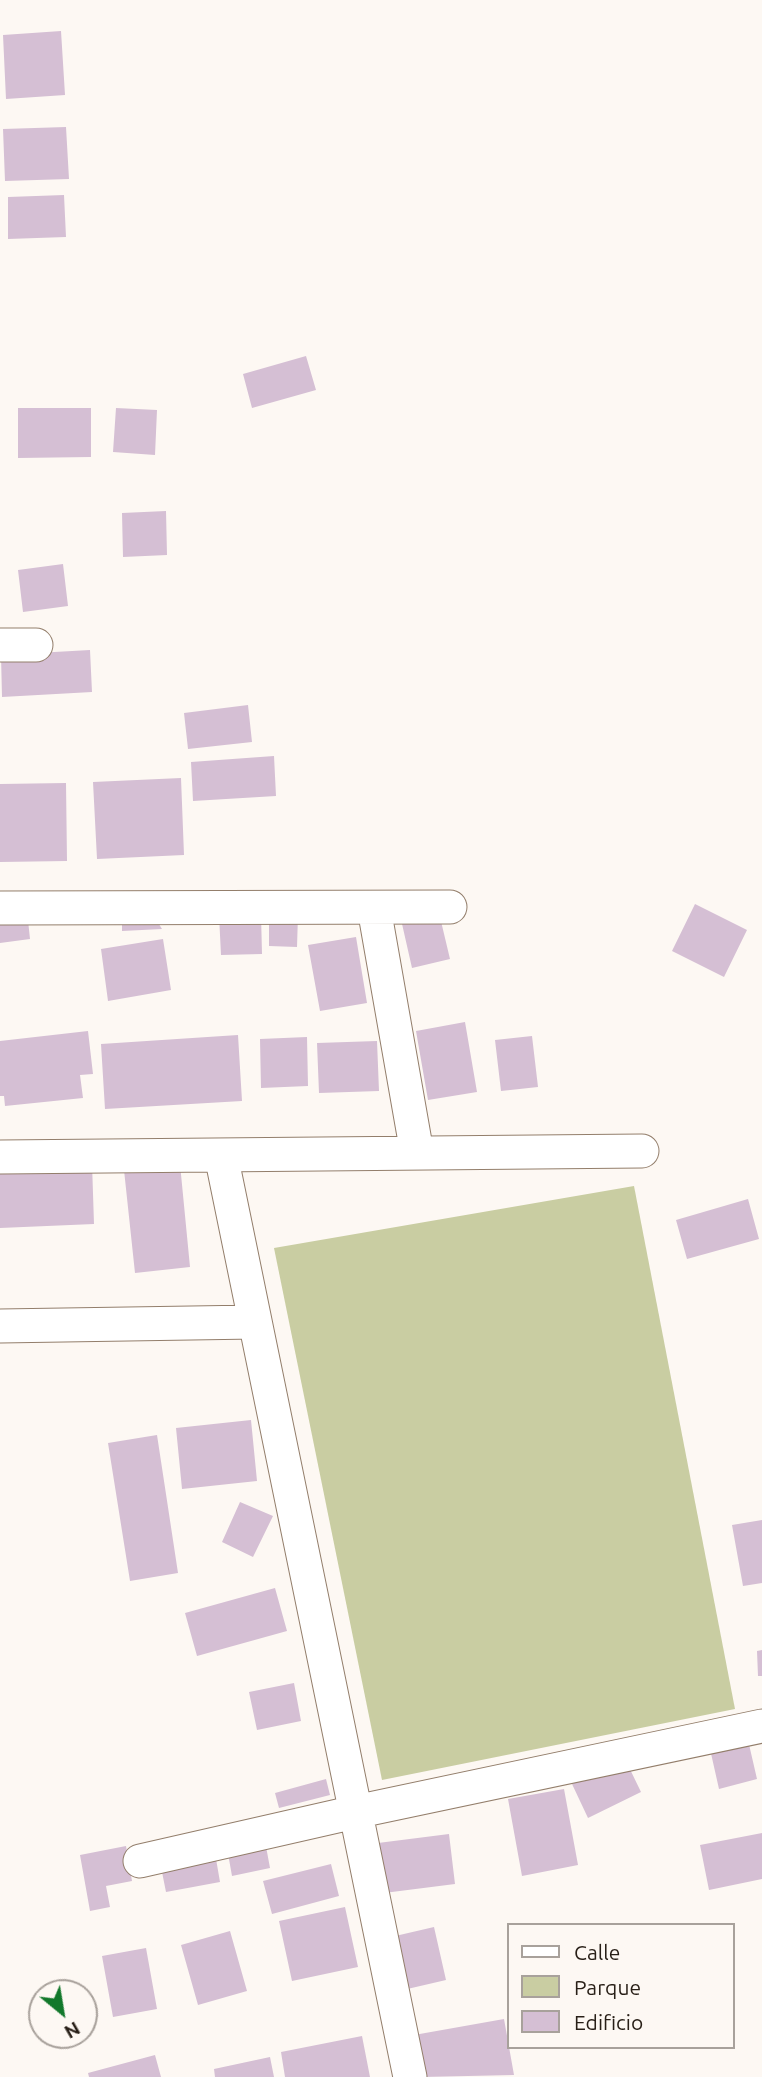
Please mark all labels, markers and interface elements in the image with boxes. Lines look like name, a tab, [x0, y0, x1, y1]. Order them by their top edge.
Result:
legend	[506, 1923, 734, 2049]
text: Calle	[574, 1940, 620, 1964]
text: Parque	[574, 1975, 641, 1999]
north arrow	[28, 1979, 98, 2049]
text: Edificio	[574, 2010, 643, 2034]
text: N	[61, 2017, 84, 2044]

